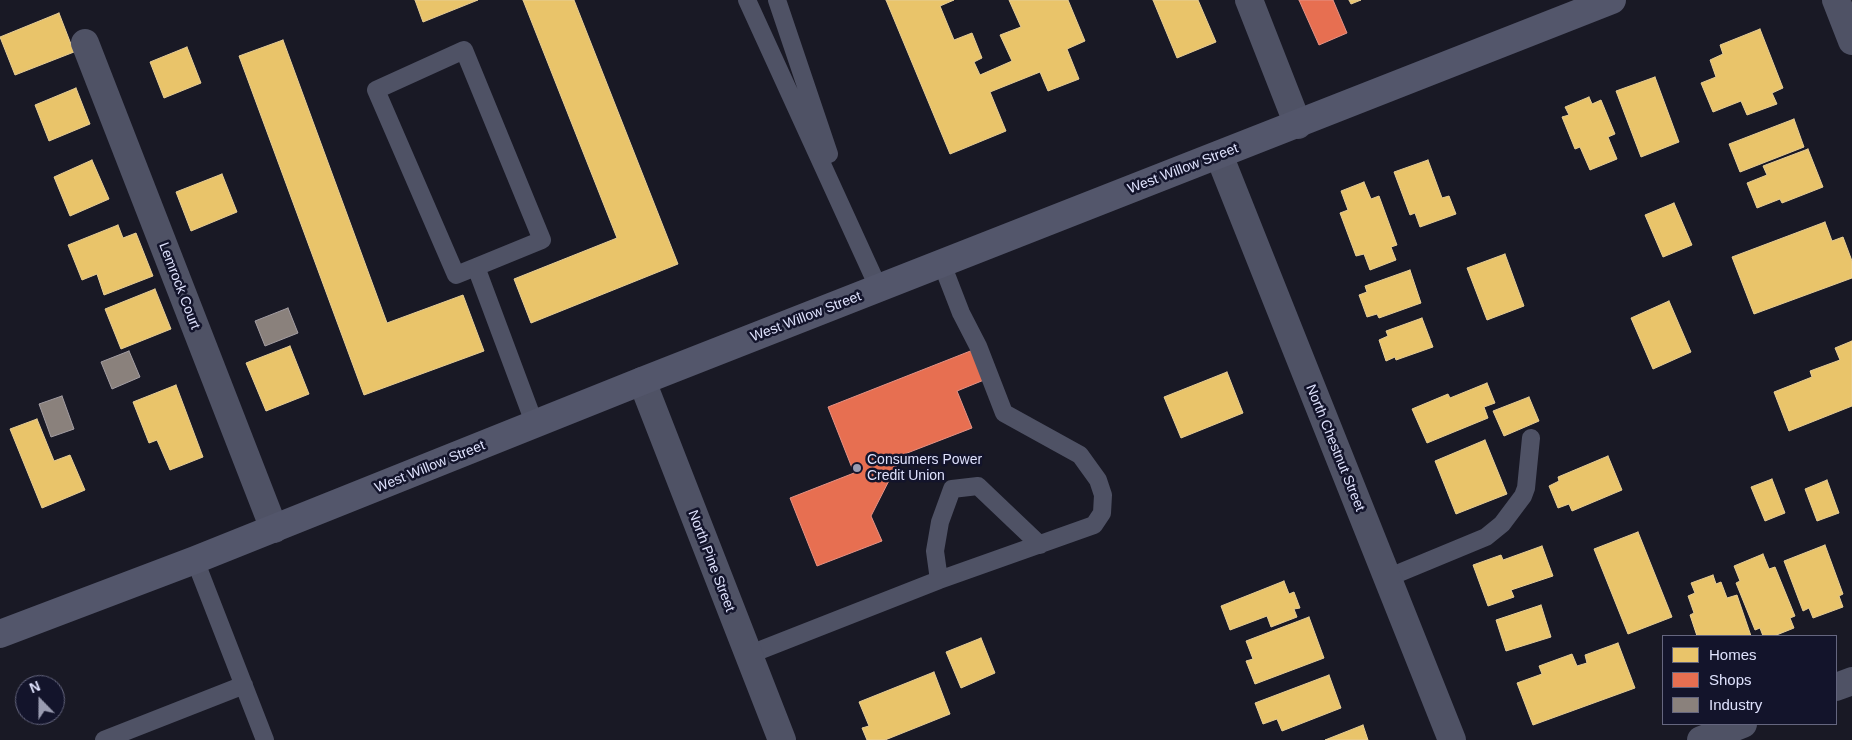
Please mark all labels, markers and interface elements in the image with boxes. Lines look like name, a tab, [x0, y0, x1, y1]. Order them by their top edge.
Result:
street label: West Willow Street	[1125, 140, 1241, 198]
street label: Lemrock Court	[155, 240, 203, 332]
street label: West Willow Street	[748, 288, 864, 346]
street label: North Chestnut Street	[1302, 382, 1368, 514]
street label: West Willow Street	[373, 437, 487, 497]
place label: Consumers Power Credit Union	[867, 452, 982, 484]
marker: Consumers Power Credit Union	[851, 462, 863, 474]
street label: North Pine Street	[684, 508, 738, 614]
legend	[1662, 635, 1837, 725]
text: Homes	[1709, 646, 1757, 663]
text: Shops	[1709, 671, 1752, 688]
north arrow	[15, 675, 65, 725]
text: N	[27, 678, 42, 696]
text: Industry	[1709, 696, 1762, 713]

